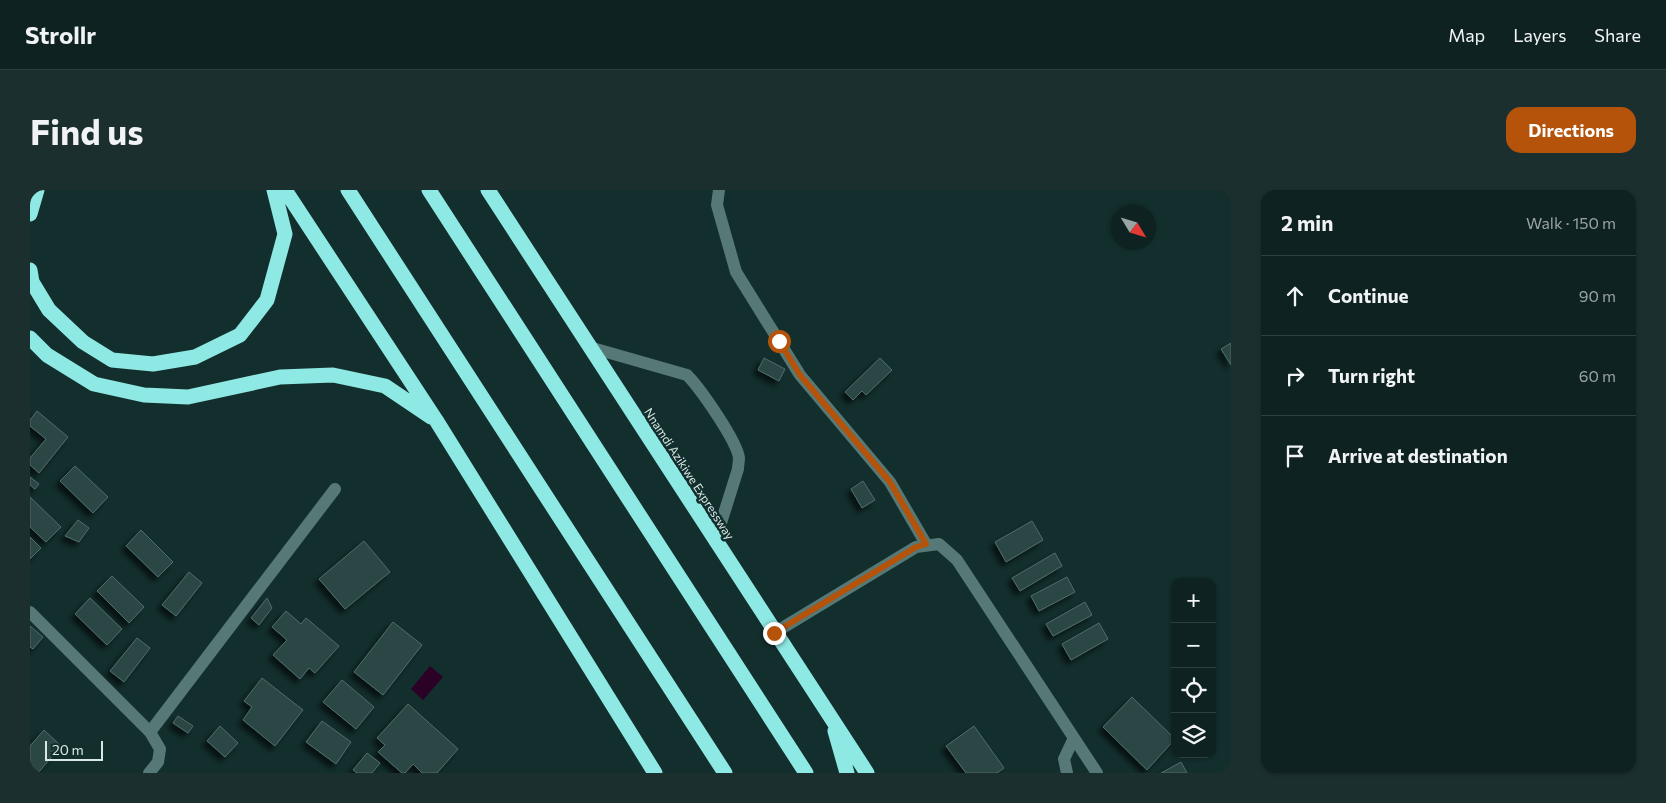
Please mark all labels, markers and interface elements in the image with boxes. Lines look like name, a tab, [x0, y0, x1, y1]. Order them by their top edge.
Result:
text: Strollr	[25, 20, 96, 49]
text: Map	[1448, 24, 1485, 46]
text: Layers	[1513, 24, 1566, 46]
text: Share	[1594, 24, 1641, 46]
button: Directions	[1506, 107, 1636, 153]
text: Find us	[30, 109, 144, 152]
north arrow	[1111, 205, 1156, 250]
text: 2 min	[1281, 210, 1333, 235]
text: Walk · 150 m	[1526, 213, 1616, 232]
icon: ahead	[1281, 282, 1309, 310]
text: Continue	[1328, 284, 1408, 307]
text: 90 m	[1579, 286, 1616, 305]
route start	[768, 330, 791, 353]
icon: right	[1281, 362, 1309, 390]
text: Turn right	[1328, 364, 1415, 387]
text: 60 m	[1579, 366, 1616, 385]
street label: Nnamdi Azikiwe Expressway	[642, 405, 738, 542]
icon: arrive	[1281, 442, 1309, 470]
text: Arrive at destination	[1328, 444, 1508, 467]
map controls	[1171, 578, 1216, 758]
button: +	[1171, 578, 1216, 623]
route end	[763, 622, 786, 645]
button: −	[1171, 623, 1216, 668]
button: locate	[1171, 668, 1216, 713]
button: layers	[1171, 713, 1216, 758]
scale bar	[45, 738, 102, 761]
text: 20 m	[52, 741, 84, 758]

